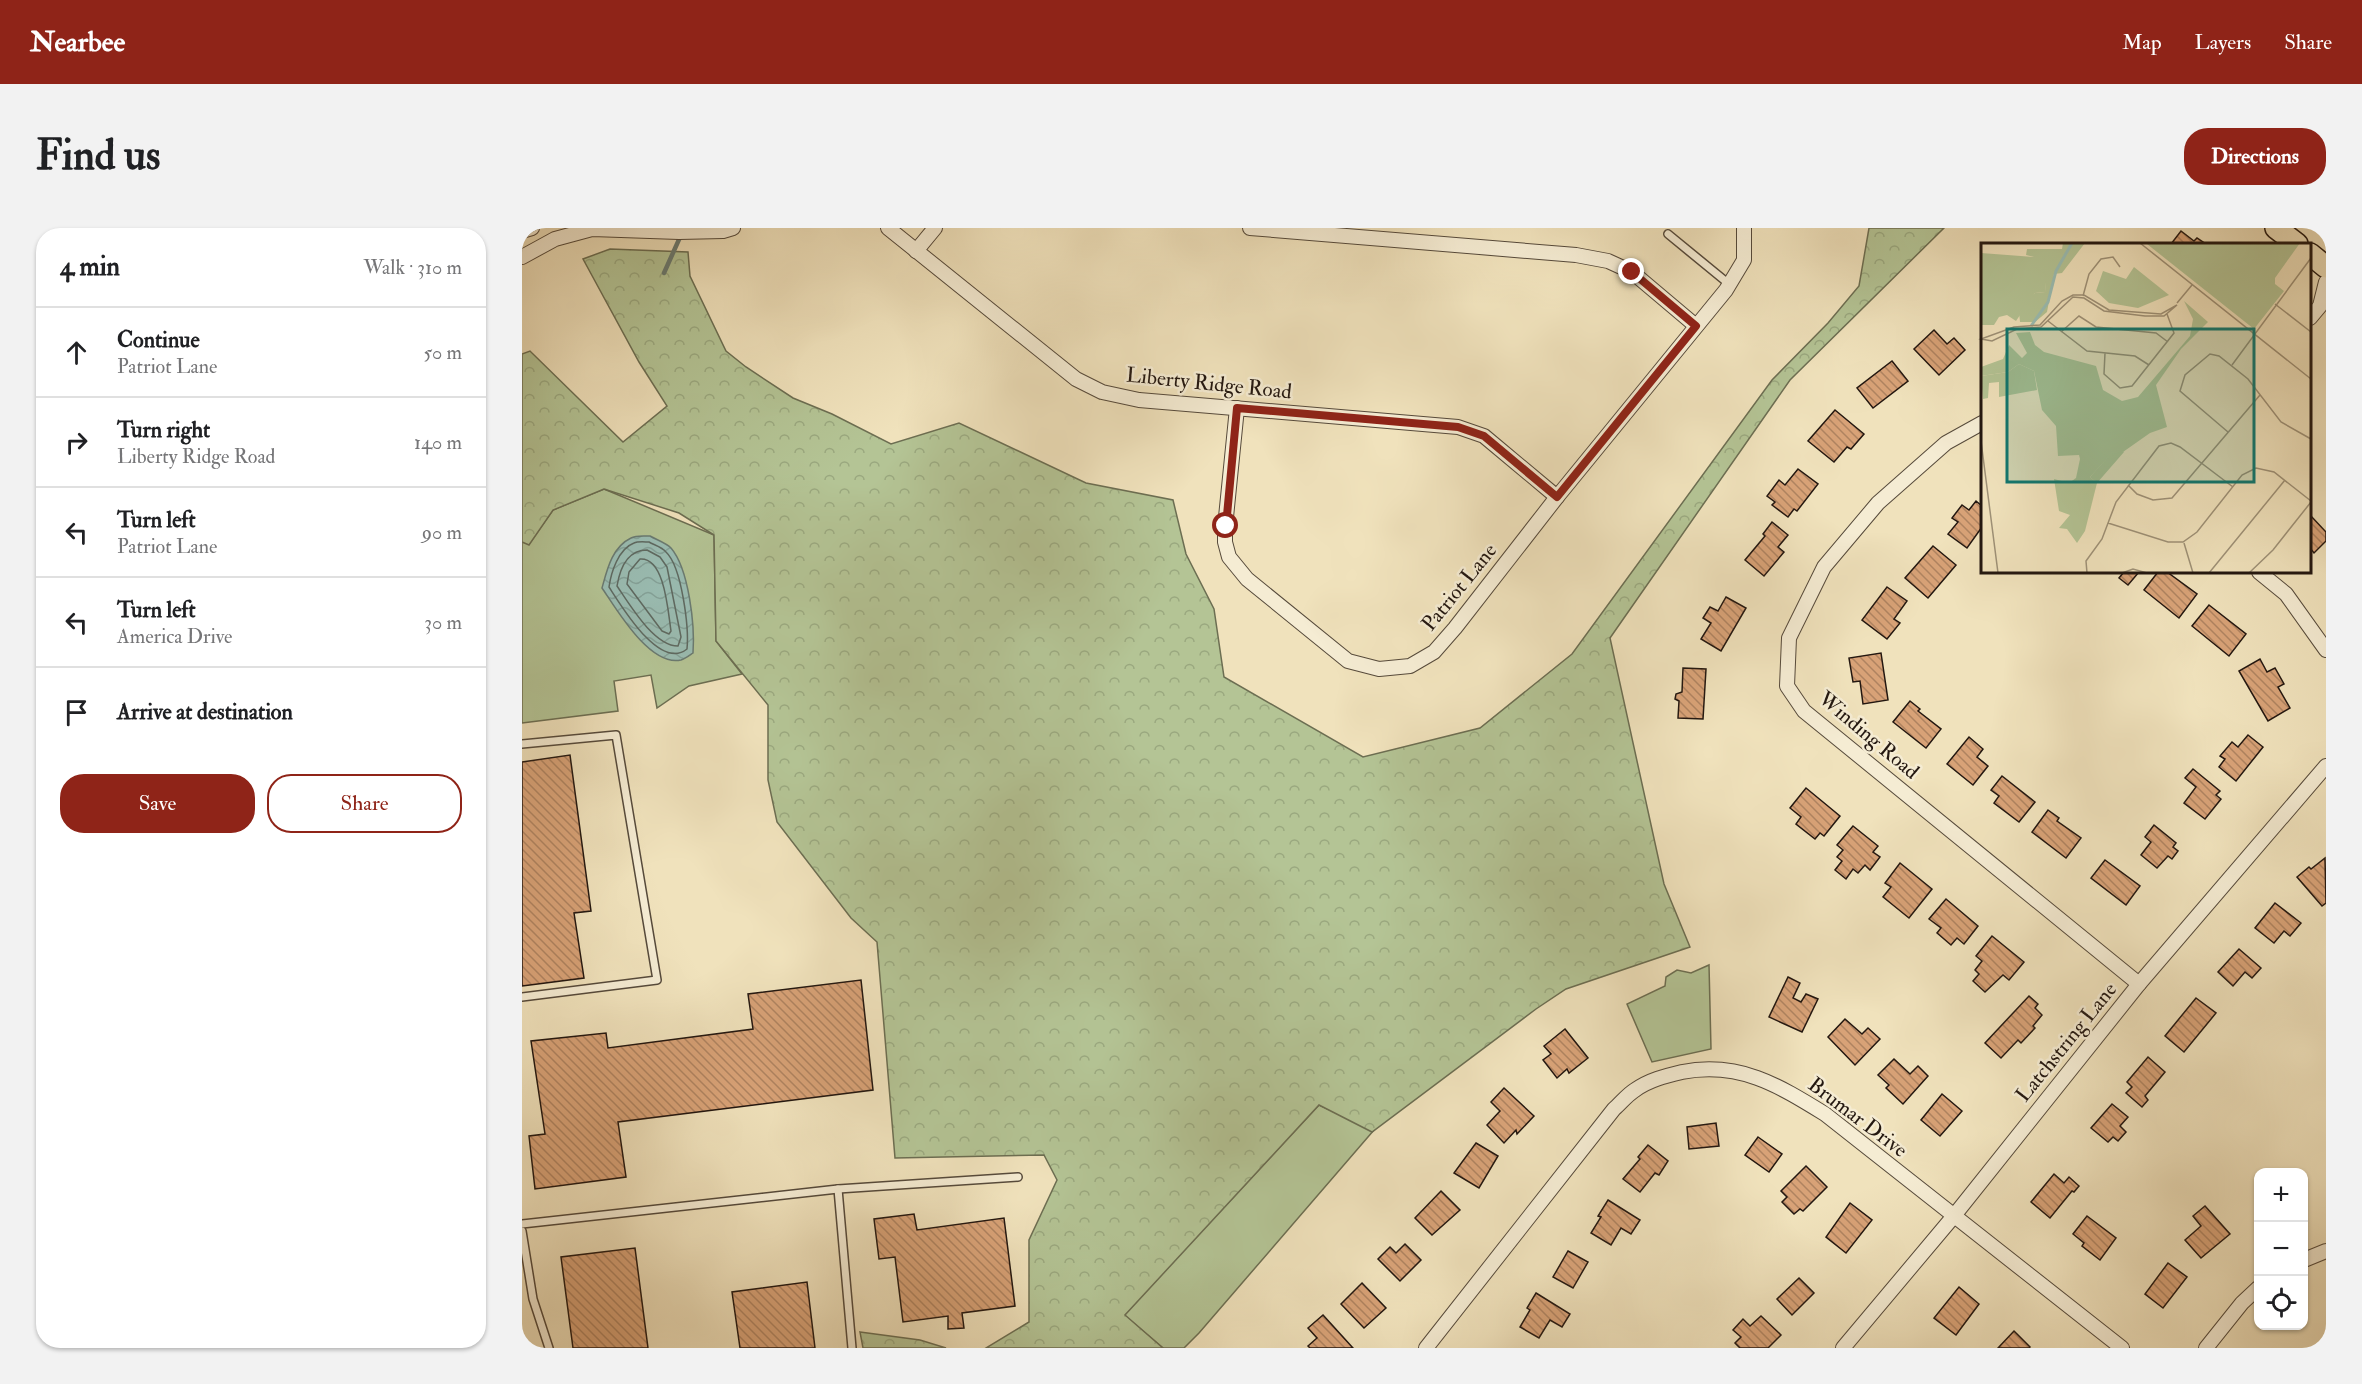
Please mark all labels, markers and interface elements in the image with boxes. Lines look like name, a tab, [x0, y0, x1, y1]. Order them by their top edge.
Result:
text: Nearbee	[30, 25, 125, 60]
text: Map	[2122, 29, 2162, 56]
text: Layers	[2195, 29, 2251, 56]
text: Share	[2284, 29, 2332, 56]
button: Directions	[2184, 128, 2326, 185]
text: Find us	[36, 130, 160, 182]
inset map	[1981, 243, 2311, 573]
text: 4 min	[60, 251, 120, 283]
text: Walk · 310 m	[363, 255, 462, 280]
route end	[1618, 258, 1644, 284]
text: Continue	[117, 326, 200, 354]
icon: ahead	[60, 336, 93, 369]
text: 50 m	[423, 340, 462, 365]
text: Patriot Lane	[117, 354, 217, 379]
street label: Liberty Ridge Road	[1125, 361, 1294, 406]
text: Turn right	[117, 416, 210, 444]
icon: right	[60, 426, 93, 459]
text: 140 m	[414, 430, 462, 455]
text: Liberty Ridge Road	[117, 444, 275, 469]
text: Turn left	[117, 506, 196, 534]
route start	[1212, 512, 1238, 538]
icon: left	[60, 516, 93, 549]
text: 90 m	[422, 520, 462, 545]
text: Patriot Lane	[117, 534, 217, 559]
street label: Patriot Lane	[1416, 538, 1503, 637]
text: Turn left	[117, 596, 196, 624]
icon: left	[60, 606, 93, 639]
text: 30 m	[424, 610, 462, 635]
text: America Drive	[117, 624, 232, 649]
street label: Winding Road	[1812, 685, 1925, 786]
icon: arrive	[60, 696, 93, 729]
text: Arrive at destination	[117, 698, 293, 726]
button: Save	[60, 774, 255, 833]
button: Share	[267, 774, 462, 833]
street label: Latchstring Lane	[2010, 977, 2123, 1108]
street label: Brumar Drive	[1803, 1071, 1913, 1164]
map controls	[2254, 1168, 2308, 1330]
button: +	[2254, 1168, 2308, 1222]
button: −	[2254, 1222, 2308, 1276]
button: locate	[2254, 1276, 2308, 1330]

